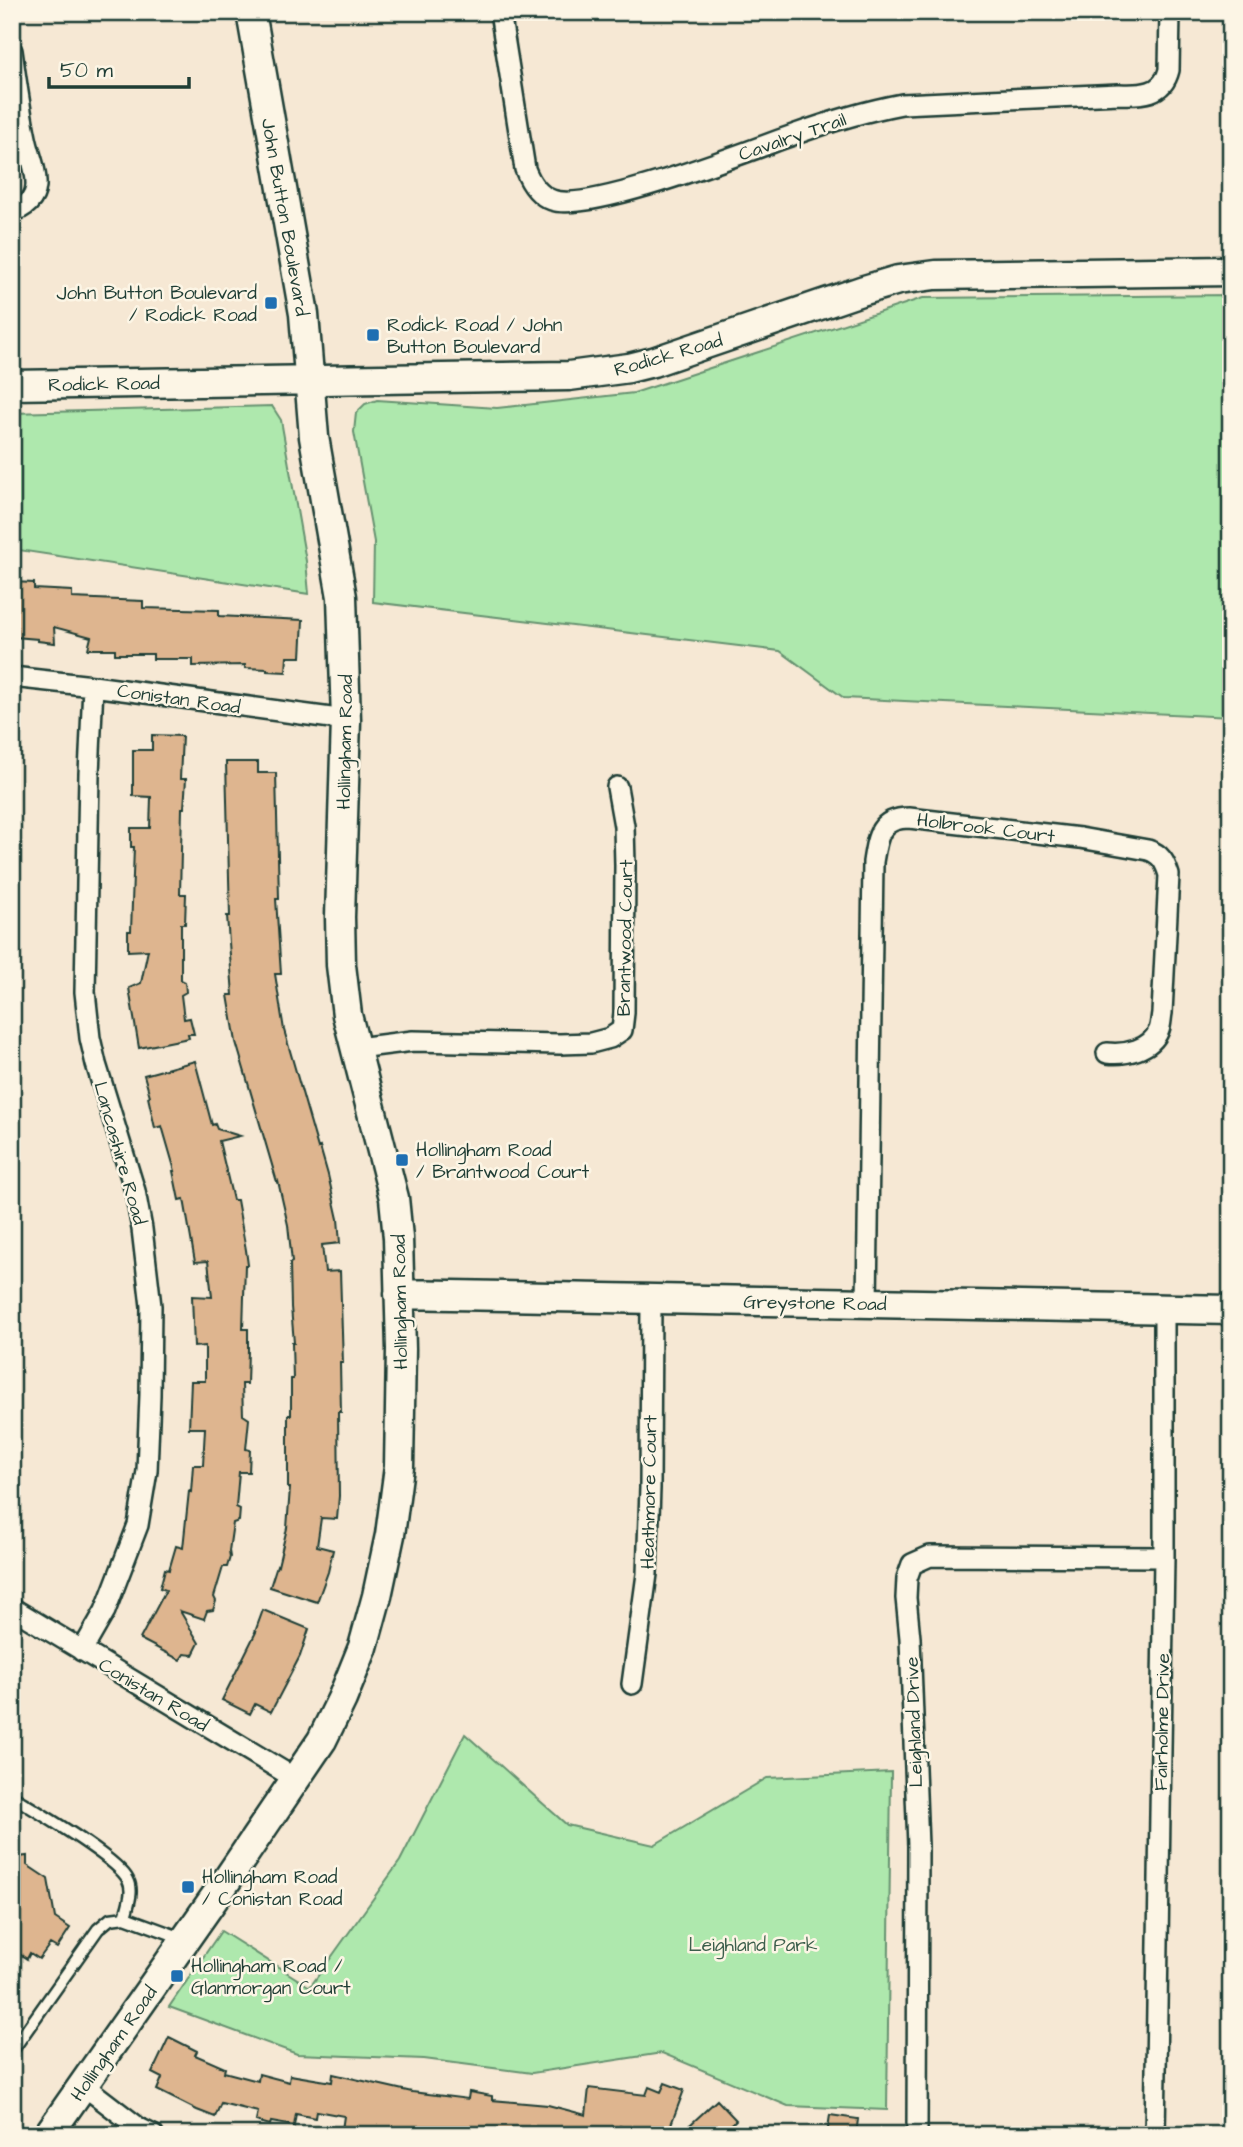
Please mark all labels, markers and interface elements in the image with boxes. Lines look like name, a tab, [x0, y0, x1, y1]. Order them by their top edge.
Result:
scale bar	[49, 46, 189, 90]
text: 50 m	[60, 56, 114, 85]
street label: Cavalry Trail	[735, 106, 850, 169]
street label: John Button Boulevard	[254, 116, 315, 319]
place label: John Button Boulevard / Rodick Road	[57, 280, 257, 329]
marker: John Button Boulevard / Rodick Road	[263, 295, 279, 311]
place label: Rodick Road / John Button Boulevard	[387, 312, 562, 361]
marker: Rodick Road / John Button Boulevard	[365, 327, 381, 343]
street label: Rodick Road	[611, 327, 726, 384]
street label: Rodick Road	[48, 370, 160, 399]
street label: Hollingham Road	[331, 674, 361, 810]
street label: Conistan Road	[115, 677, 242, 722]
street label: Holbrook Court	[915, 807, 1057, 850]
street label: Brantwood Court	[611, 859, 640, 1017]
street label: Lancashire Road	[86, 1079, 153, 1228]
place label: Hollingham Road / Brantwood Court	[416, 1137, 589, 1186]
marker: Hollingham Road / Brantwood Court	[394, 1152, 410, 1168]
street label: Hollingham Road	[386, 1234, 416, 1370]
street label: Greystone Road	[743, 1289, 887, 1319]
street label: Heathmore Court	[635, 1414, 664, 1569]
street label: Conistan Road	[93, 1652, 214, 1739]
street label: Fairholme Drive	[1148, 1653, 1177, 1791]
street label: Leighland Drive	[899, 1656, 931, 1788]
place label: Hollingham Road / Conistan Road	[202, 1864, 343, 1913]
marker: Hollingham Road / Conistan Road	[180, 1879, 196, 1895]
park label: Leighland Park	[689, 1932, 818, 1960]
place label: Hollingham Road / Glanmorgan Court	[191, 1953, 351, 2003]
marker: Hollingham Road / Glanmorgan Court	[169, 1968, 185, 1984]
street label: Hollingham Road	[64, 1980, 165, 2108]

